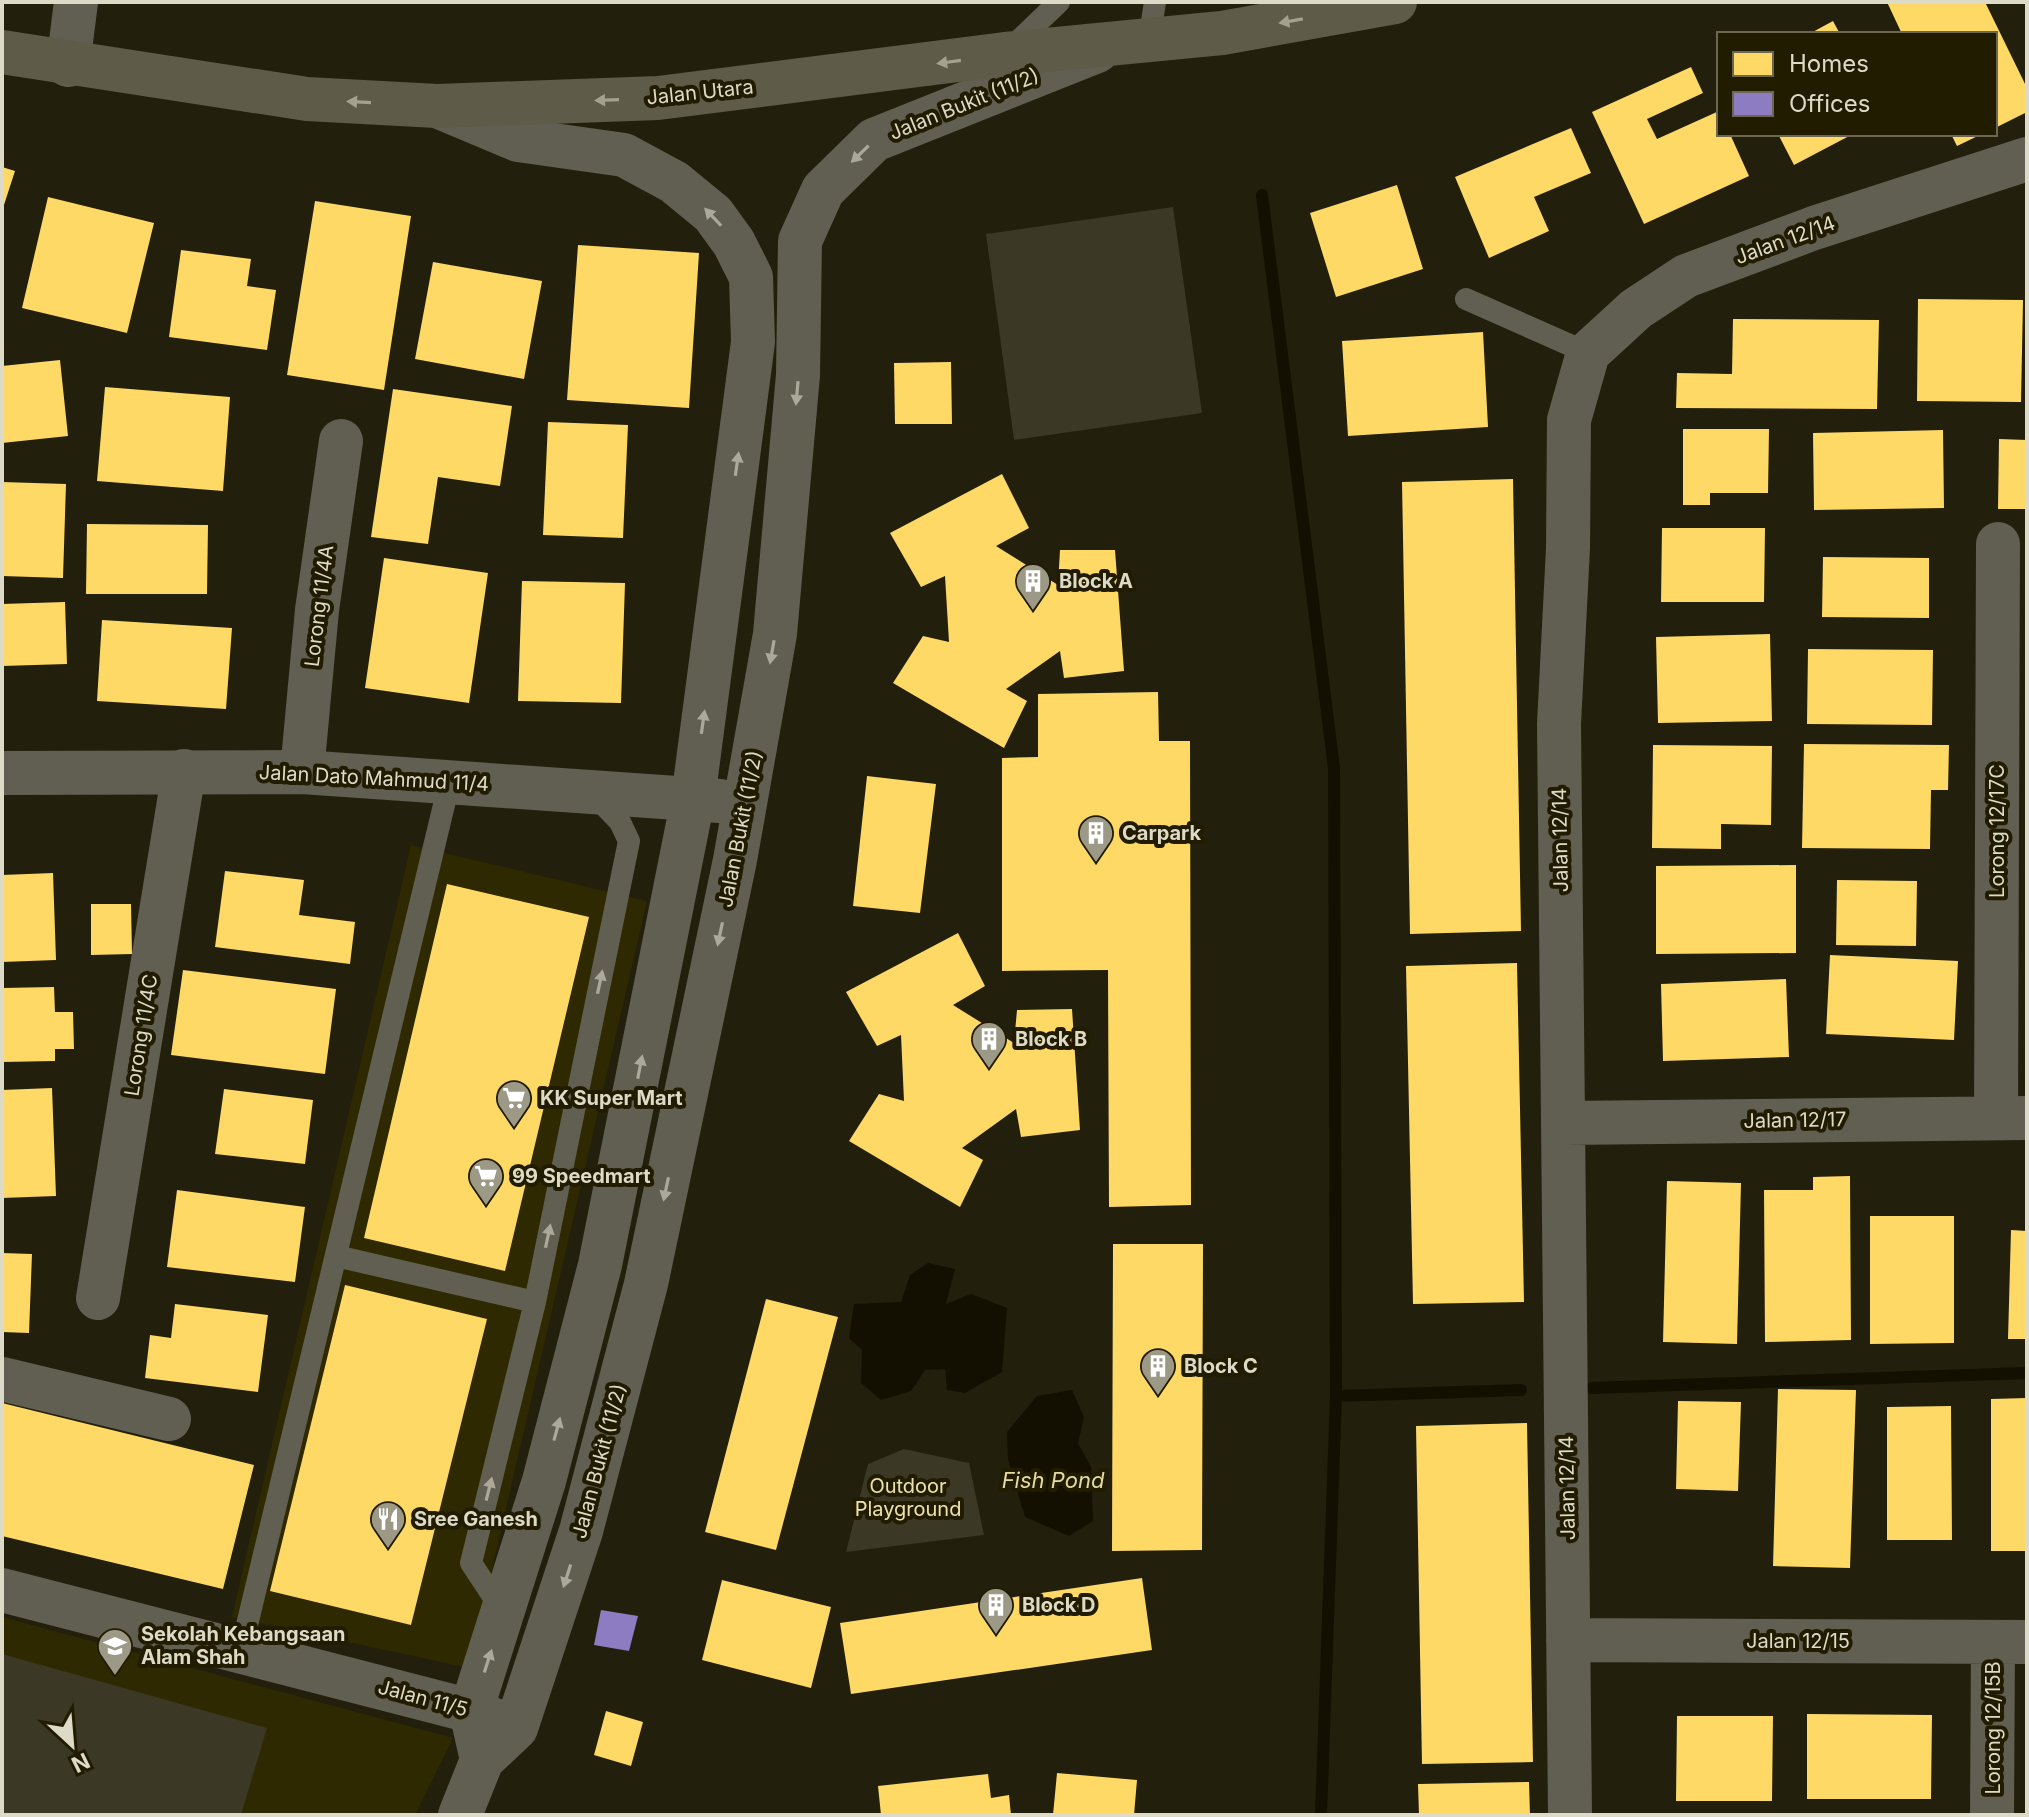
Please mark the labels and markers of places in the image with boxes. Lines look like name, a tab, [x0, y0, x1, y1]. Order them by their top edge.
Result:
building icon: Block A	[1014, 562, 1052, 612]
place label: Block A	[1059, 569, 1133, 593]
building icon: Carpark	[1077, 814, 1115, 864]
place label: Carpark	[1122, 821, 1202, 845]
building icon: Block B	[970, 1020, 1008, 1070]
place label: Block B	[1015, 1027, 1087, 1051]
supermarket icon: KK Super Mart	[495, 1079, 533, 1129]
place label: KK Super Mart	[540, 1086, 683, 1110]
supermarket icon: 99 Speedmart	[467, 1157, 505, 1207]
place label: 99 Speedmart	[512, 1164, 651, 1188]
building icon: Block C	[1139, 1347, 1177, 1397]
place label: Block C	[1184, 1354, 1258, 1378]
restaurant icon: Sree Ganesh	[369, 1500, 407, 1550]
place label: Sree Ganesh	[414, 1507, 538, 1531]
building icon: Block D	[977, 1586, 1015, 1636]
place label: Block D	[1022, 1593, 1095, 1617]
place label: Sekolah Kebangsaan Alam Shah	[141, 1622, 346, 1669]
school or university icon: Sekolah Kebangsaan Alam Shah	[96, 1627, 134, 1677]

